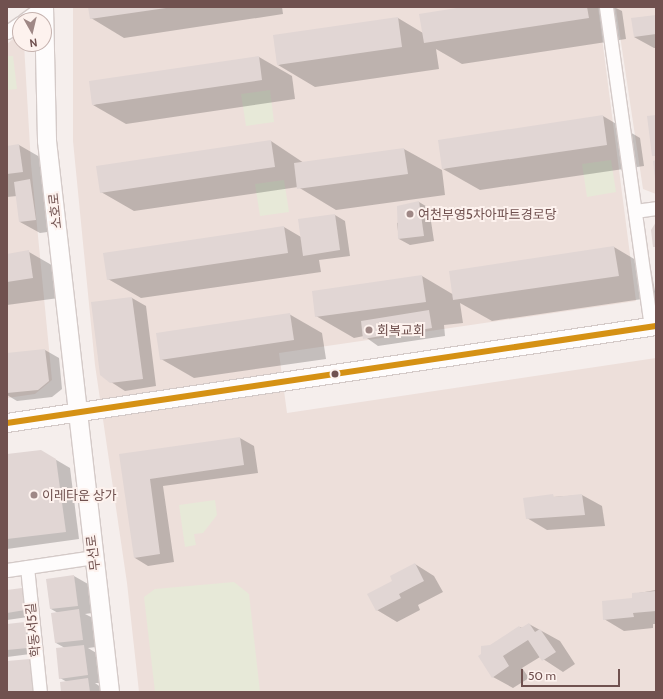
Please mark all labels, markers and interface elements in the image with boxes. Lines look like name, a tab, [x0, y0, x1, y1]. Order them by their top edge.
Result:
north arrow	[12, 12, 52, 52]
text: N	[29, 35, 38, 50]
street label: 소호로	[45, 192, 65, 230]
place label: 여천부영5차아파트경로당	[418, 206, 557, 222]
marker: 여천부영5차아파트경로당	[405, 209, 415, 219]
place label: 회복교회	[377, 322, 425, 338]
marker: 회복교회	[364, 325, 374, 335]
unlabelled marker	[330, 369, 340, 379]
place label: 이레타운 상가	[42, 487, 117, 503]
marker: 이레타운 상가	[29, 490, 39, 500]
street label: 무선로	[83, 534, 103, 572]
street label: 학동서5길	[22, 602, 44, 658]
scale bar	[523, 661, 622, 687]
text: 50 m	[528, 668, 556, 683]

